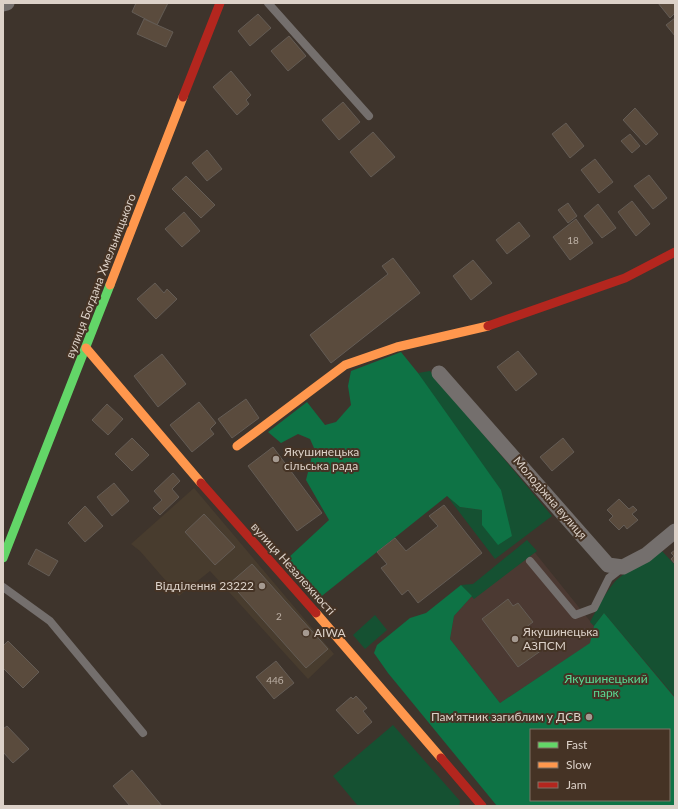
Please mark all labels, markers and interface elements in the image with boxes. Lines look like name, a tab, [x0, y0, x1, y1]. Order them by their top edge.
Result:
street label: вулиця Богдана Хмельницького	[62, 191, 139, 360]
house number: 18	[567, 234, 579, 246]
place label: Якушинецька сільська рада	[283, 444, 359, 473]
street label: Молодіжна вулиця	[510, 453, 591, 542]
marker: Якушинецька сільська рада	[271, 454, 281, 464]
street label: вулиця Незалежності	[248, 519, 339, 618]
place label: Відділення 23222	[155, 578, 254, 593]
marker: Відділення 23222	[257, 581, 267, 591]
house number: 2	[276, 610, 282, 622]
place label: Якушинецька АЗПСМ	[522, 624, 598, 653]
place label: AIWA	[314, 625, 346, 640]
marker: AIWA	[301, 628, 311, 638]
marker: Якушинецька АЗПСМ	[510, 634, 520, 644]
park label: Якушинецький парк	[563, 671, 648, 700]
house number: 44б	[266, 674, 284, 686]
place label: Пам'ятник загиблим у ДСВ	[431, 709, 581, 724]
marker: Пам'ятник загиблим у ДСВ	[584, 712, 594, 722]
legend	[530, 729, 670, 801]
text: Fast	[566, 737, 588, 752]
text: Slow	[566, 757, 592, 772]
text: Jam	[566, 777, 587, 792]

